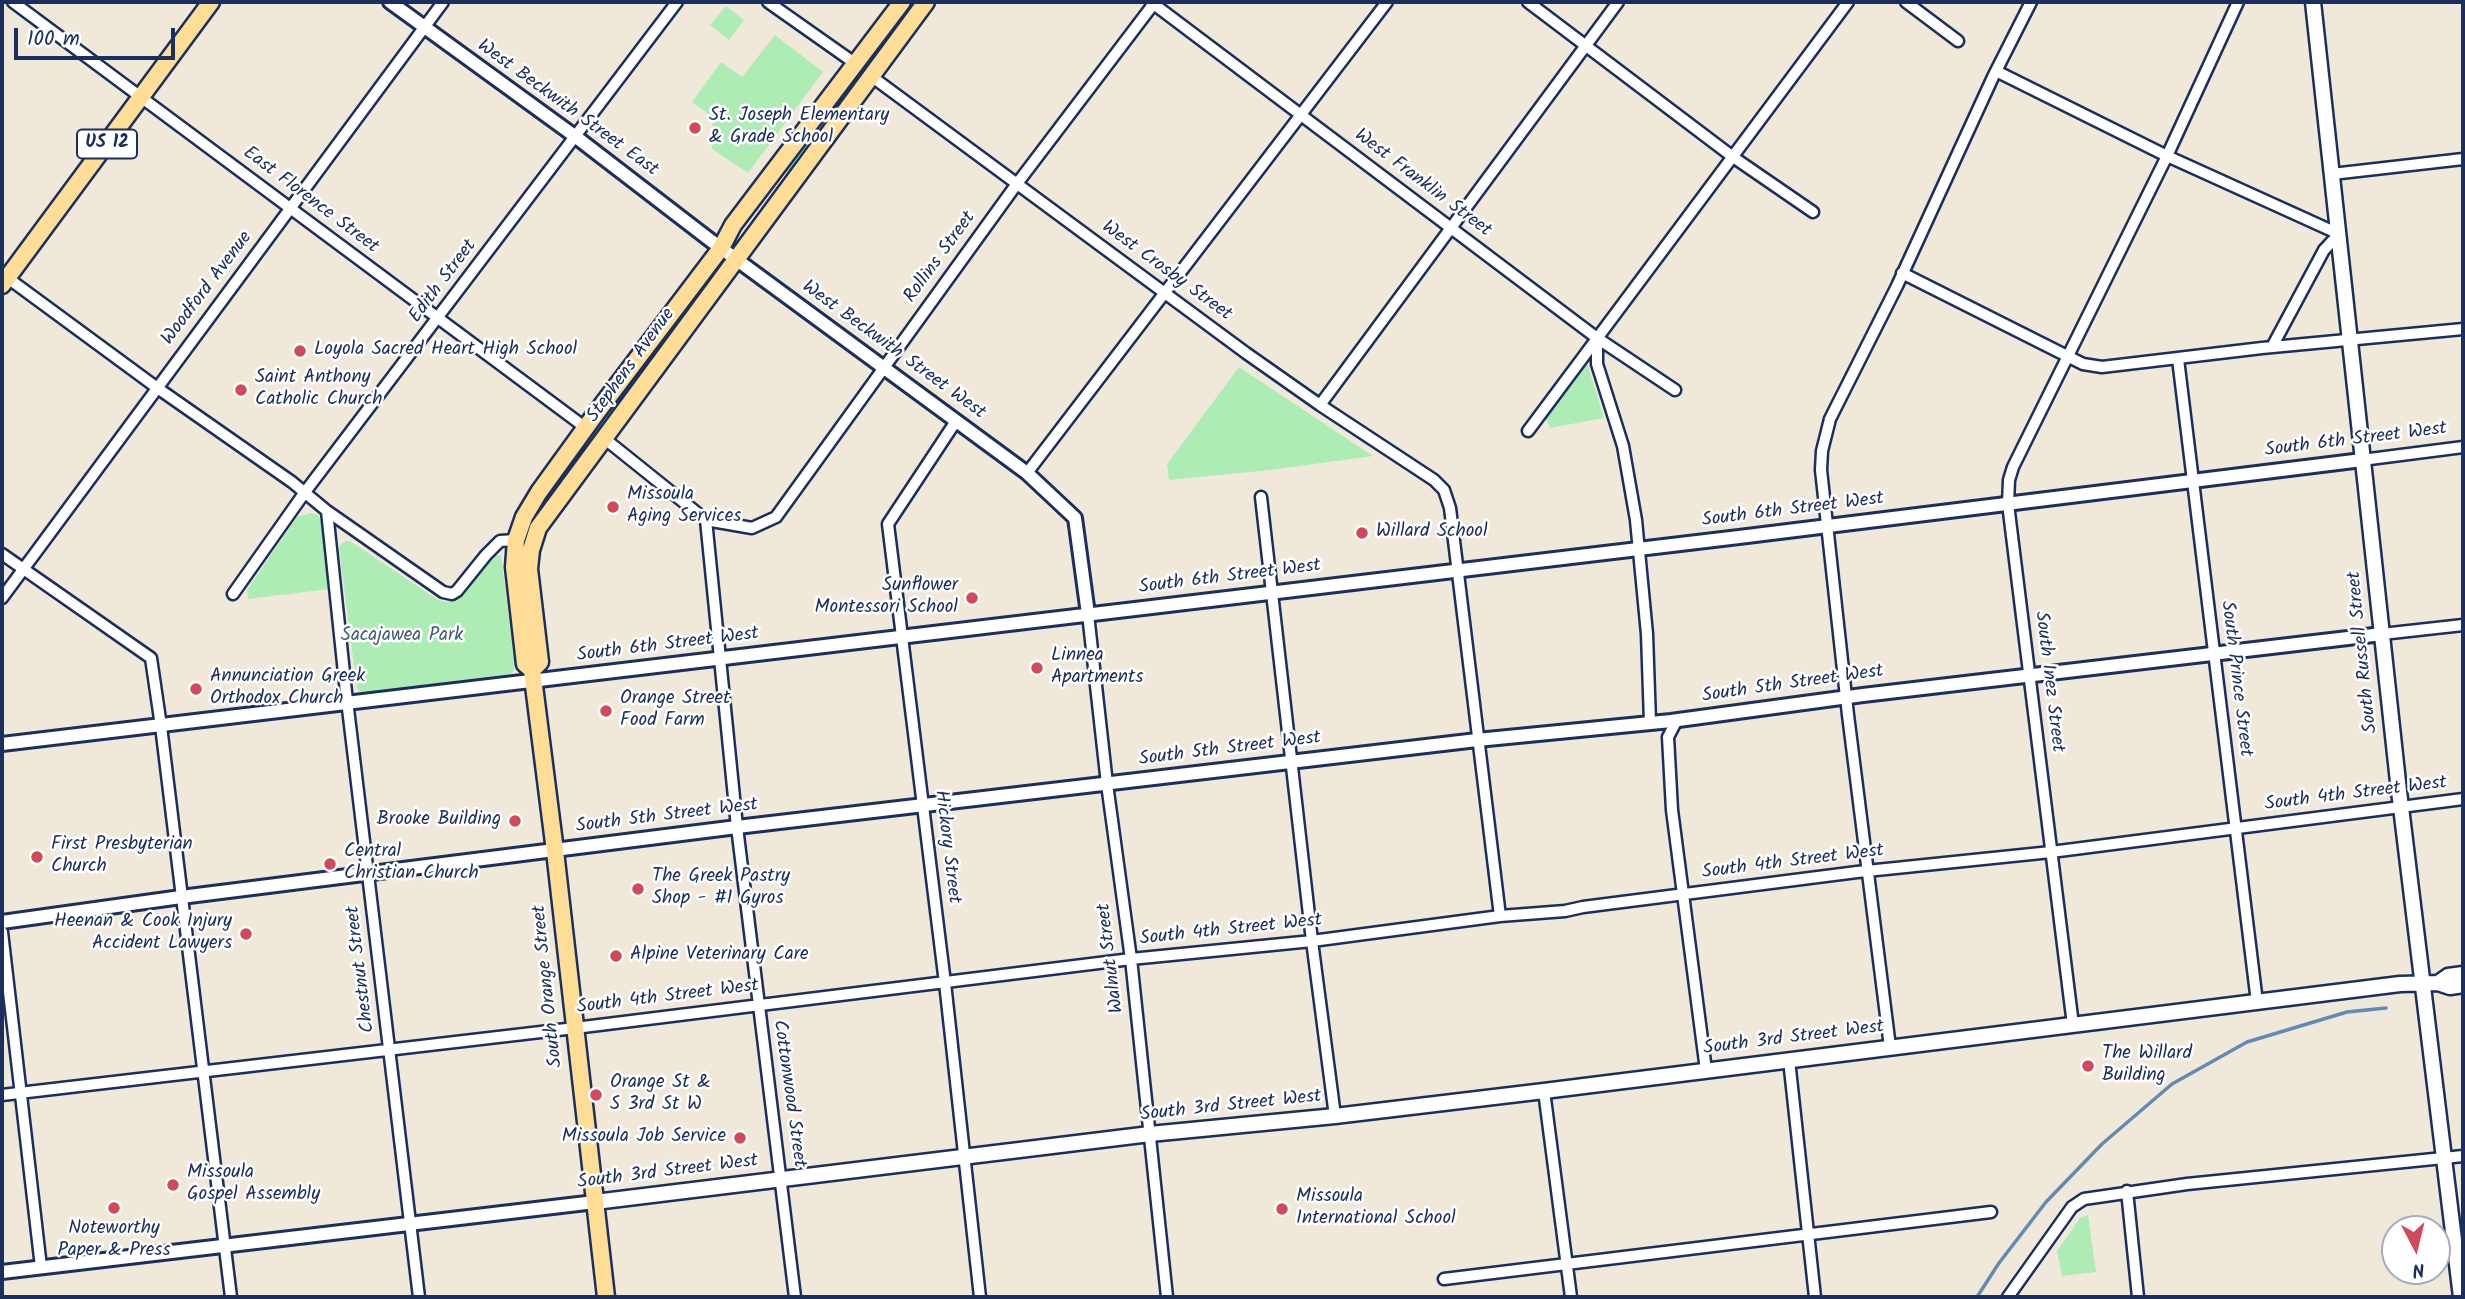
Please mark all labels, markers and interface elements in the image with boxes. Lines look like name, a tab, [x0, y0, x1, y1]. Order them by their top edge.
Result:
scale bar	[18, 14, 178, 58]
text: 100 m	[27, 23, 80, 56]
street label: West Beckwith Street East	[472, 36, 662, 182]
place label: St. Joseph Elementary & Grade School	[709, 106, 889, 150]
marker: St. Joseph Elementary & Grade School	[687, 120, 703, 136]
street label: West Franklin Street	[1349, 125, 1495, 243]
road number: US 12	[77, 130, 137, 159]
street label: East Florence Street	[238, 143, 382, 259]
street label: Rollins Street	[900, 208, 982, 308]
street label: West Crosby Street	[1096, 217, 1236, 327]
street label: Woodford Avenue	[158, 228, 258, 350]
street label: Edith Street	[405, 236, 483, 328]
street label: West Beckwith Street West	[797, 277, 989, 425]
street label: Stephens Avenue	[583, 304, 681, 428]
place label: Loyola Sacred Heart High School	[314, 340, 577, 362]
marker: Loyola Sacred Heart High School	[292, 343, 308, 359]
place label: Saint Anthony Catholic Church	[255, 368, 382, 412]
marker: Saint Anthony Catholic Church	[233, 382, 249, 398]
street label: South 6th Street West	[2264, 419, 2448, 463]
place label: Missoula Aging Services	[627, 485, 741, 529]
street label: South 6th Street West	[1701, 489, 1885, 533]
marker: Missoula Aging Services	[605, 499, 621, 515]
place label: Willard School	[1376, 522, 1488, 544]
marker: Willard School	[1354, 525, 1370, 541]
street label: South 6th Street West	[1138, 556, 1322, 600]
street label: South Russell Street	[2344, 570, 2384, 734]
place label: Sunflower Montessori School	[815, 576, 958, 620]
marker: Sunflower Montessori School	[964, 590, 980, 606]
street label: South Prince Street	[2214, 600, 2256, 758]
street label: South Inez Street	[2028, 610, 2068, 754]
street label: South 6th Street West	[576, 624, 760, 668]
park label: Sacajawea Park	[341, 626, 463, 648]
place label: Linnea Apartments	[1051, 646, 1143, 690]
marker: Linnea Apartments	[1029, 660, 1045, 676]
street label: South 5th Street West	[1701, 661, 1885, 709]
place label: Annunciation Greek Orthodox Church	[210, 667, 365, 711]
marker: Annunciation Greek Orthodox Church	[188, 681, 204, 697]
place label: Orange Street Food Farm	[620, 689, 730, 733]
marker: Orange Street Food Farm	[598, 703, 614, 719]
street label: South 5th Street West	[1138, 728, 1322, 772]
street label: South 4th Street West	[2264, 773, 2448, 817]
street label: Hickory Street	[928, 789, 964, 905]
street label: South 5th Street West	[575, 795, 759, 839]
place label: Brooke Building	[377, 810, 501, 832]
marker: Brooke Building	[507, 813, 523, 829]
place label: First Presbyterian Church	[51, 835, 193, 879]
street label: South 4th Street West	[1701, 841, 1885, 885]
place label: Central Christian Church	[344, 842, 479, 886]
marker: First Presbyterian Church	[29, 849, 45, 865]
marker: Central Christian Church	[322, 856, 338, 872]
place label: The Greek Pastry Shop - #1 Gyros	[652, 867, 790, 911]
marker: The Greek Pastry Shop - #1 Gyros	[630, 881, 646, 897]
street label: Walnut Street	[1094, 902, 1130, 1014]
street label: Chestnut Street	[343, 904, 381, 1034]
street label: South Orange Street	[529, 904, 569, 1068]
street label: South 4th Street West	[1139, 910, 1323, 952]
place label: Heenan & Cook Injury Accident Lawyers	[54, 912, 232, 956]
marker: Heenan & Cook Injury Accident Lawyers	[238, 926, 254, 942]
place label: Alpine Veterinary Care	[630, 945, 808, 967]
marker: Alpine Veterinary Care	[608, 948, 624, 964]
street label: South 4th Street West	[576, 976, 760, 1020]
street label: South 3rd Street West	[1702, 1017, 1886, 1061]
street label: Cottonwood Street	[766, 1019, 810, 1169]
place label: The Willard Building	[2102, 1044, 2192, 1088]
marker: The Willard Building	[2080, 1058, 2096, 1074]
place label: Orange St & S 3rd St W	[610, 1073, 711, 1117]
street label: South 3rd Street West	[1139, 1086, 1323, 1128]
marker: Orange St & S 3rd St W	[588, 1087, 604, 1103]
place label: Missoula Job Service	[562, 1127, 726, 1149]
marker: Missoula Job Service	[732, 1130, 748, 1146]
street label: South 3rd Street West	[576, 1151, 760, 1195]
place label: Missoula Gospel Assembly	[187, 1163, 320, 1207]
marker: Missoula Gospel Assembly	[165, 1177, 181, 1193]
place label: Missoula International School	[1296, 1187, 1456, 1231]
marker: Noteworthy Paper & Press	[106, 1200, 122, 1216]
marker: Missoula International School	[1274, 1201, 1290, 1217]
north arrow	[2381, 1215, 2451, 1285]
place label: Noteworthy Paper & Press	[57, 1219, 171, 1263]
text: N	[2411, 1253, 2426, 1284]

